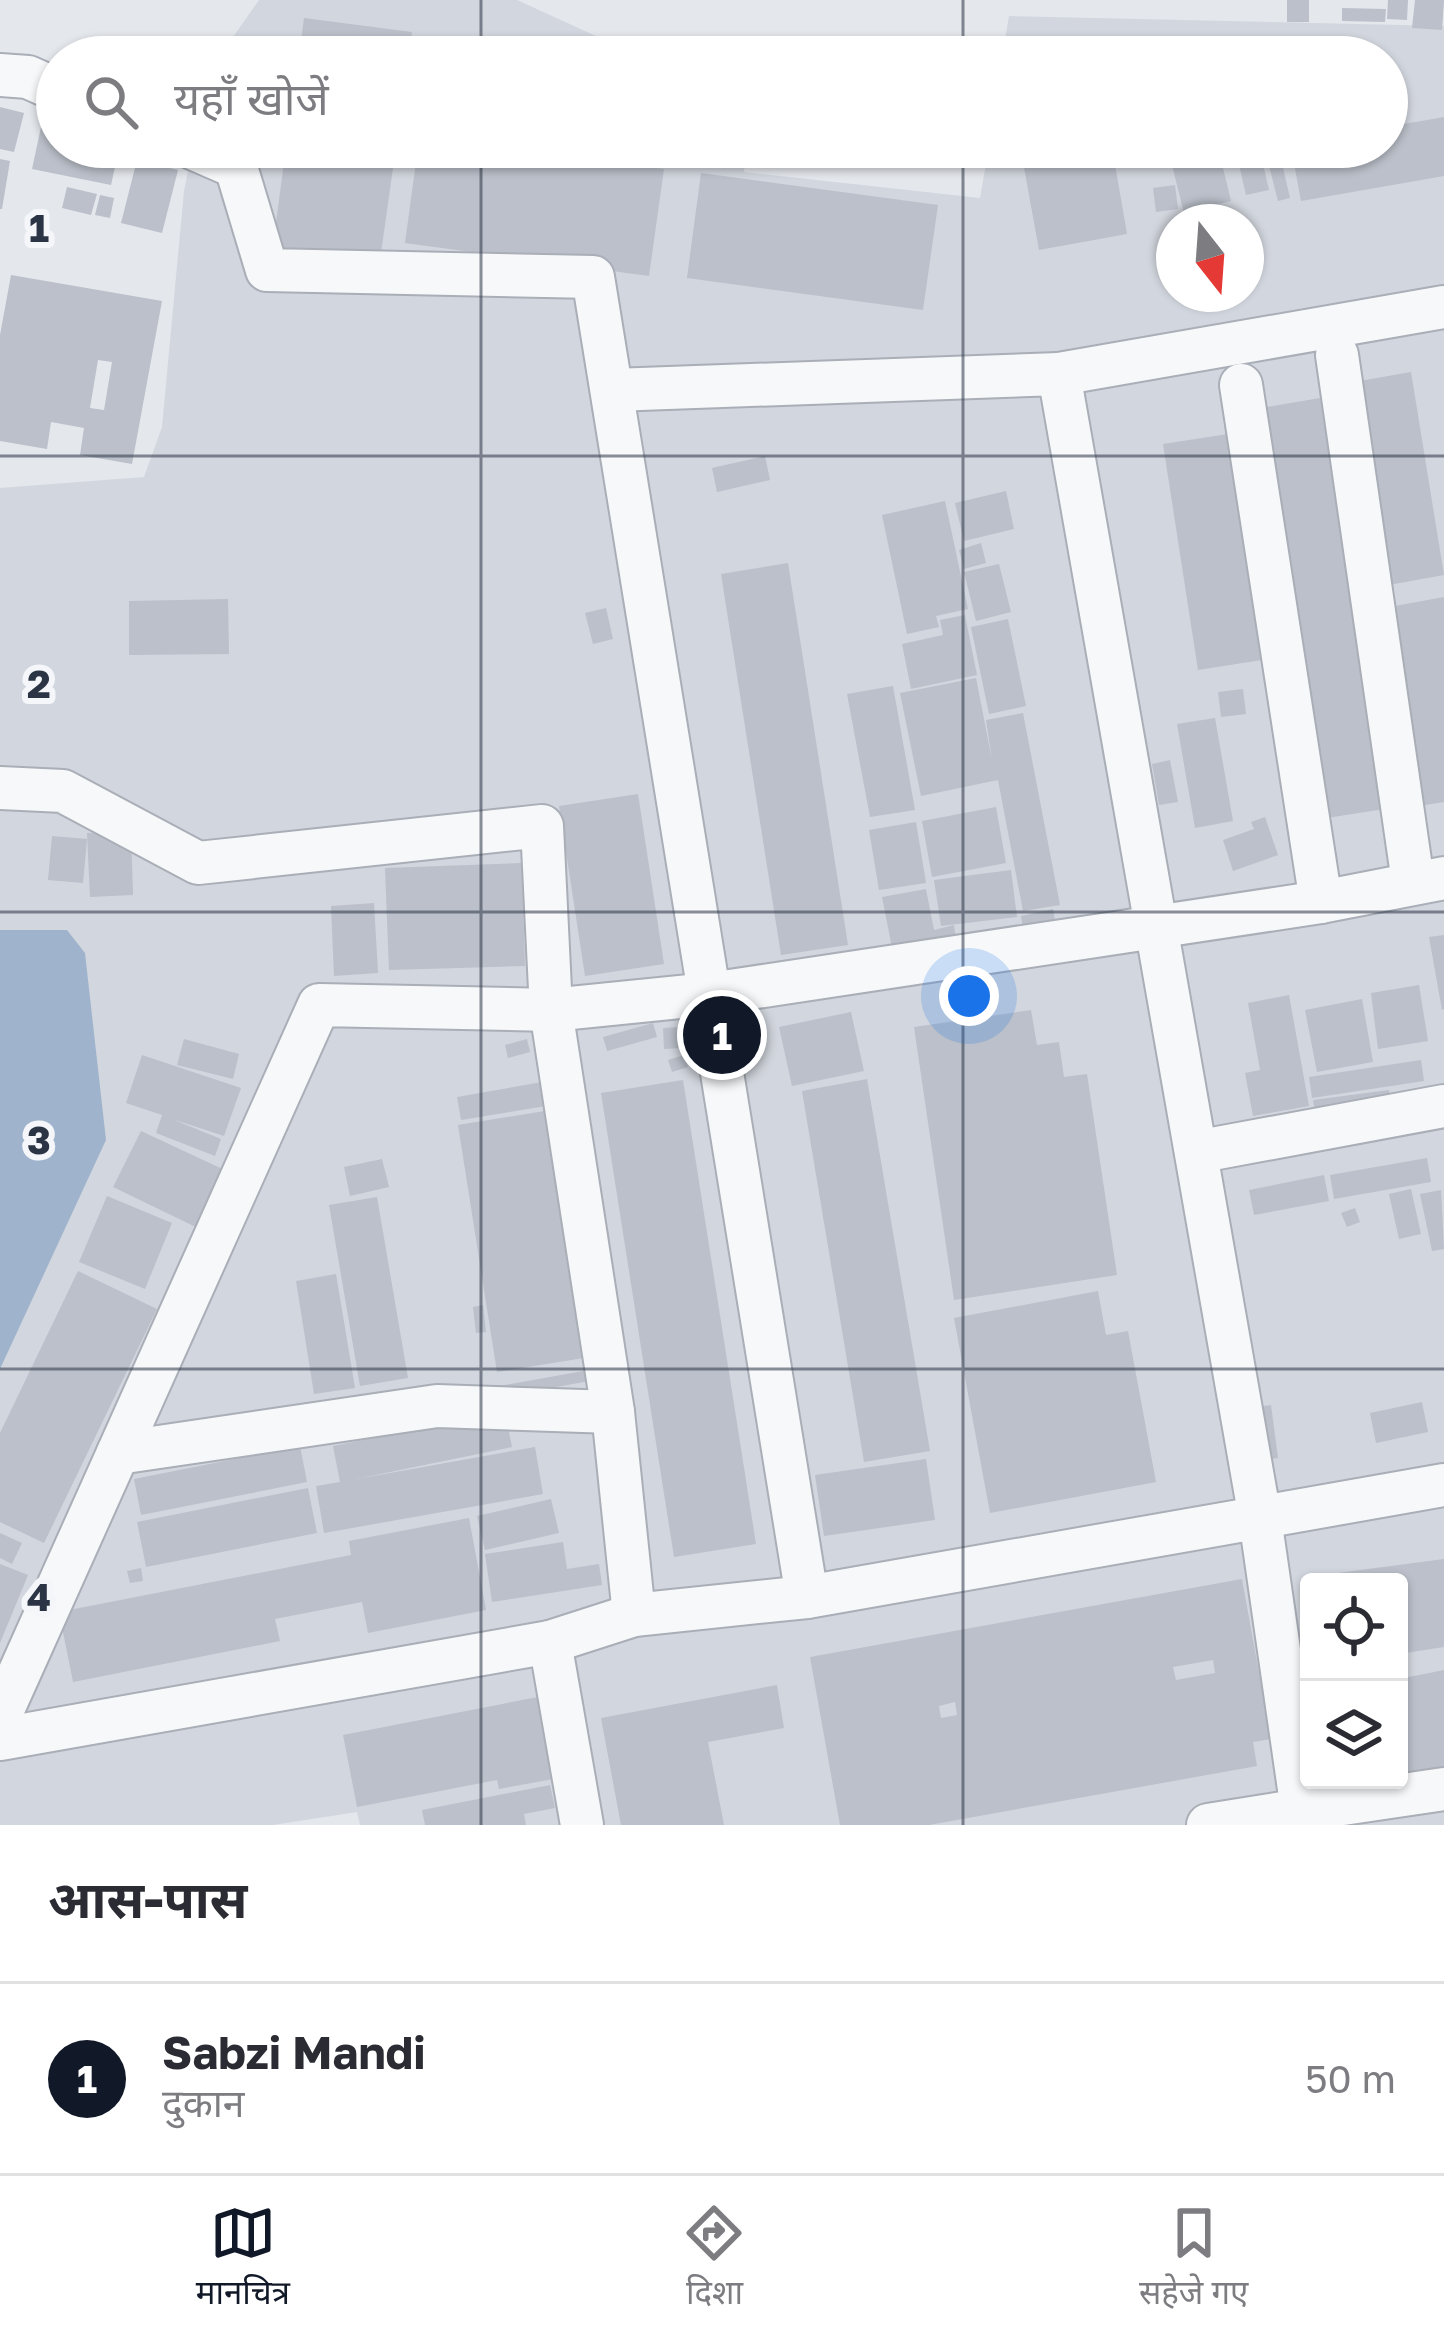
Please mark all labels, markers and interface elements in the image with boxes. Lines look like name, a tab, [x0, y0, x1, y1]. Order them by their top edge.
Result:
search box	[36, 36, 1408, 168]
icon: search	[78, 69, 144, 135]
text: यहाँ खोजें	[174, 71, 329, 125]
text: 1	[29, 204, 49, 251]
north arrow	[1156, 204, 1264, 312]
text: 2	[27, 660, 51, 707]
your location	[939, 966, 999, 1026]
pin: 1	[683, 990, 761, 1080]
text: 3	[27, 1116, 51, 1163]
text: 4	[27, 1573, 51, 1620]
map controls	[1300, 1573, 1408, 1789]
button: locate	[1300, 1573, 1408, 1681]
button: layers	[1300, 1681, 1408, 1789]
text: आस-पास	[48, 1868, 247, 1929]
text: Sabzi Mandi	[162, 2025, 426, 2079]
text: 1	[77, 2055, 97, 2102]
text: 50 m	[1305, 2055, 1396, 2102]
text: दुकान	[162, 2079, 244, 2126]
tab: मानचित्र	[196, 2200, 290, 2317]
tab: दिशा	[681, 2200, 747, 2317]
tab: सहेजे गए	[1139, 2200, 1248, 2317]

